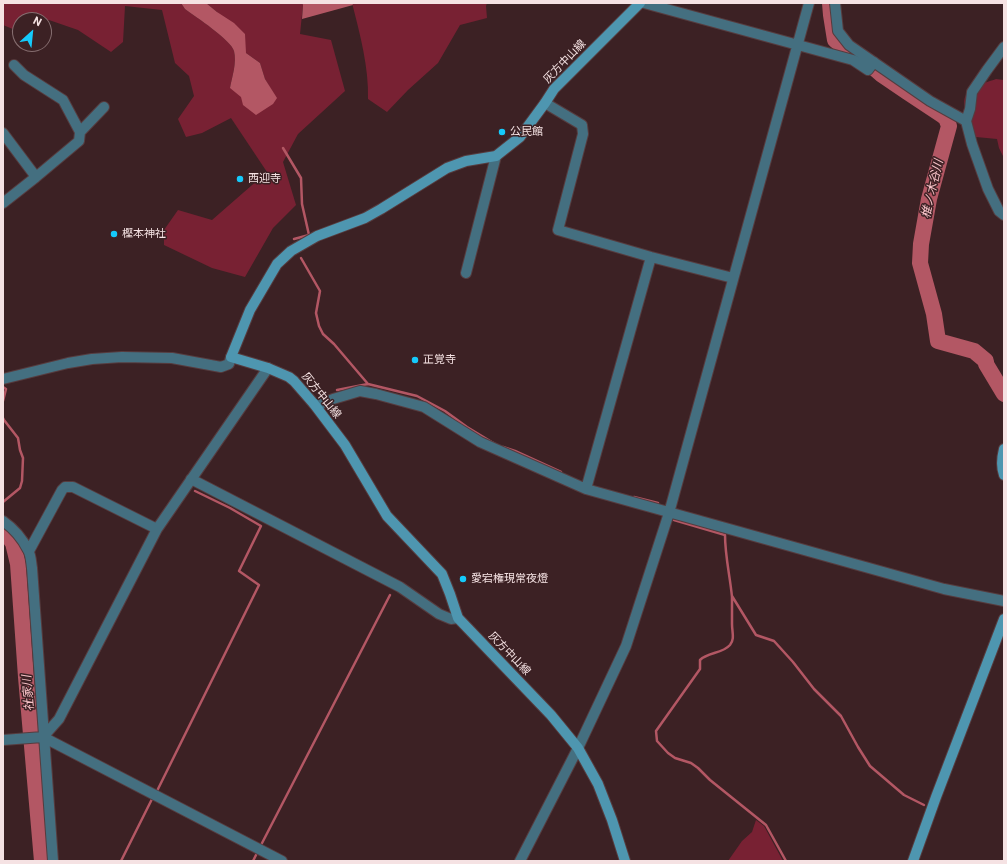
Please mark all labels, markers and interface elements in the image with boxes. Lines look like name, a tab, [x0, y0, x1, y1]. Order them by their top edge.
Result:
north arrow	[12, 12, 52, 52]
text: N	[31, 14, 44, 29]
street label: 灰方中山線	[541, 38, 589, 86]
place label: 公民館	[510, 125, 543, 139]
marker: 公民館	[497, 127, 507, 137]
water label: 椎ノ木谷川	[919, 158, 947, 220]
place label: 西迎寺	[248, 172, 281, 186]
marker: 西迎寺	[235, 174, 245, 184]
place label: 樫本神社	[122, 227, 166, 241]
marker: 樫本神社	[109, 229, 119, 239]
place label: 正覚寺	[423, 353, 456, 367]
marker: 正覚寺	[410, 355, 420, 365]
street label: 灰方中山線	[299, 370, 343, 422]
place label: 愛宕権現常夜燈	[471, 572, 548, 586]
marker: 愛宕権現常夜燈	[458, 574, 468, 584]
street label: 灰方中山線	[485, 630, 533, 678]
water label: 社家川	[20, 674, 38, 712]

